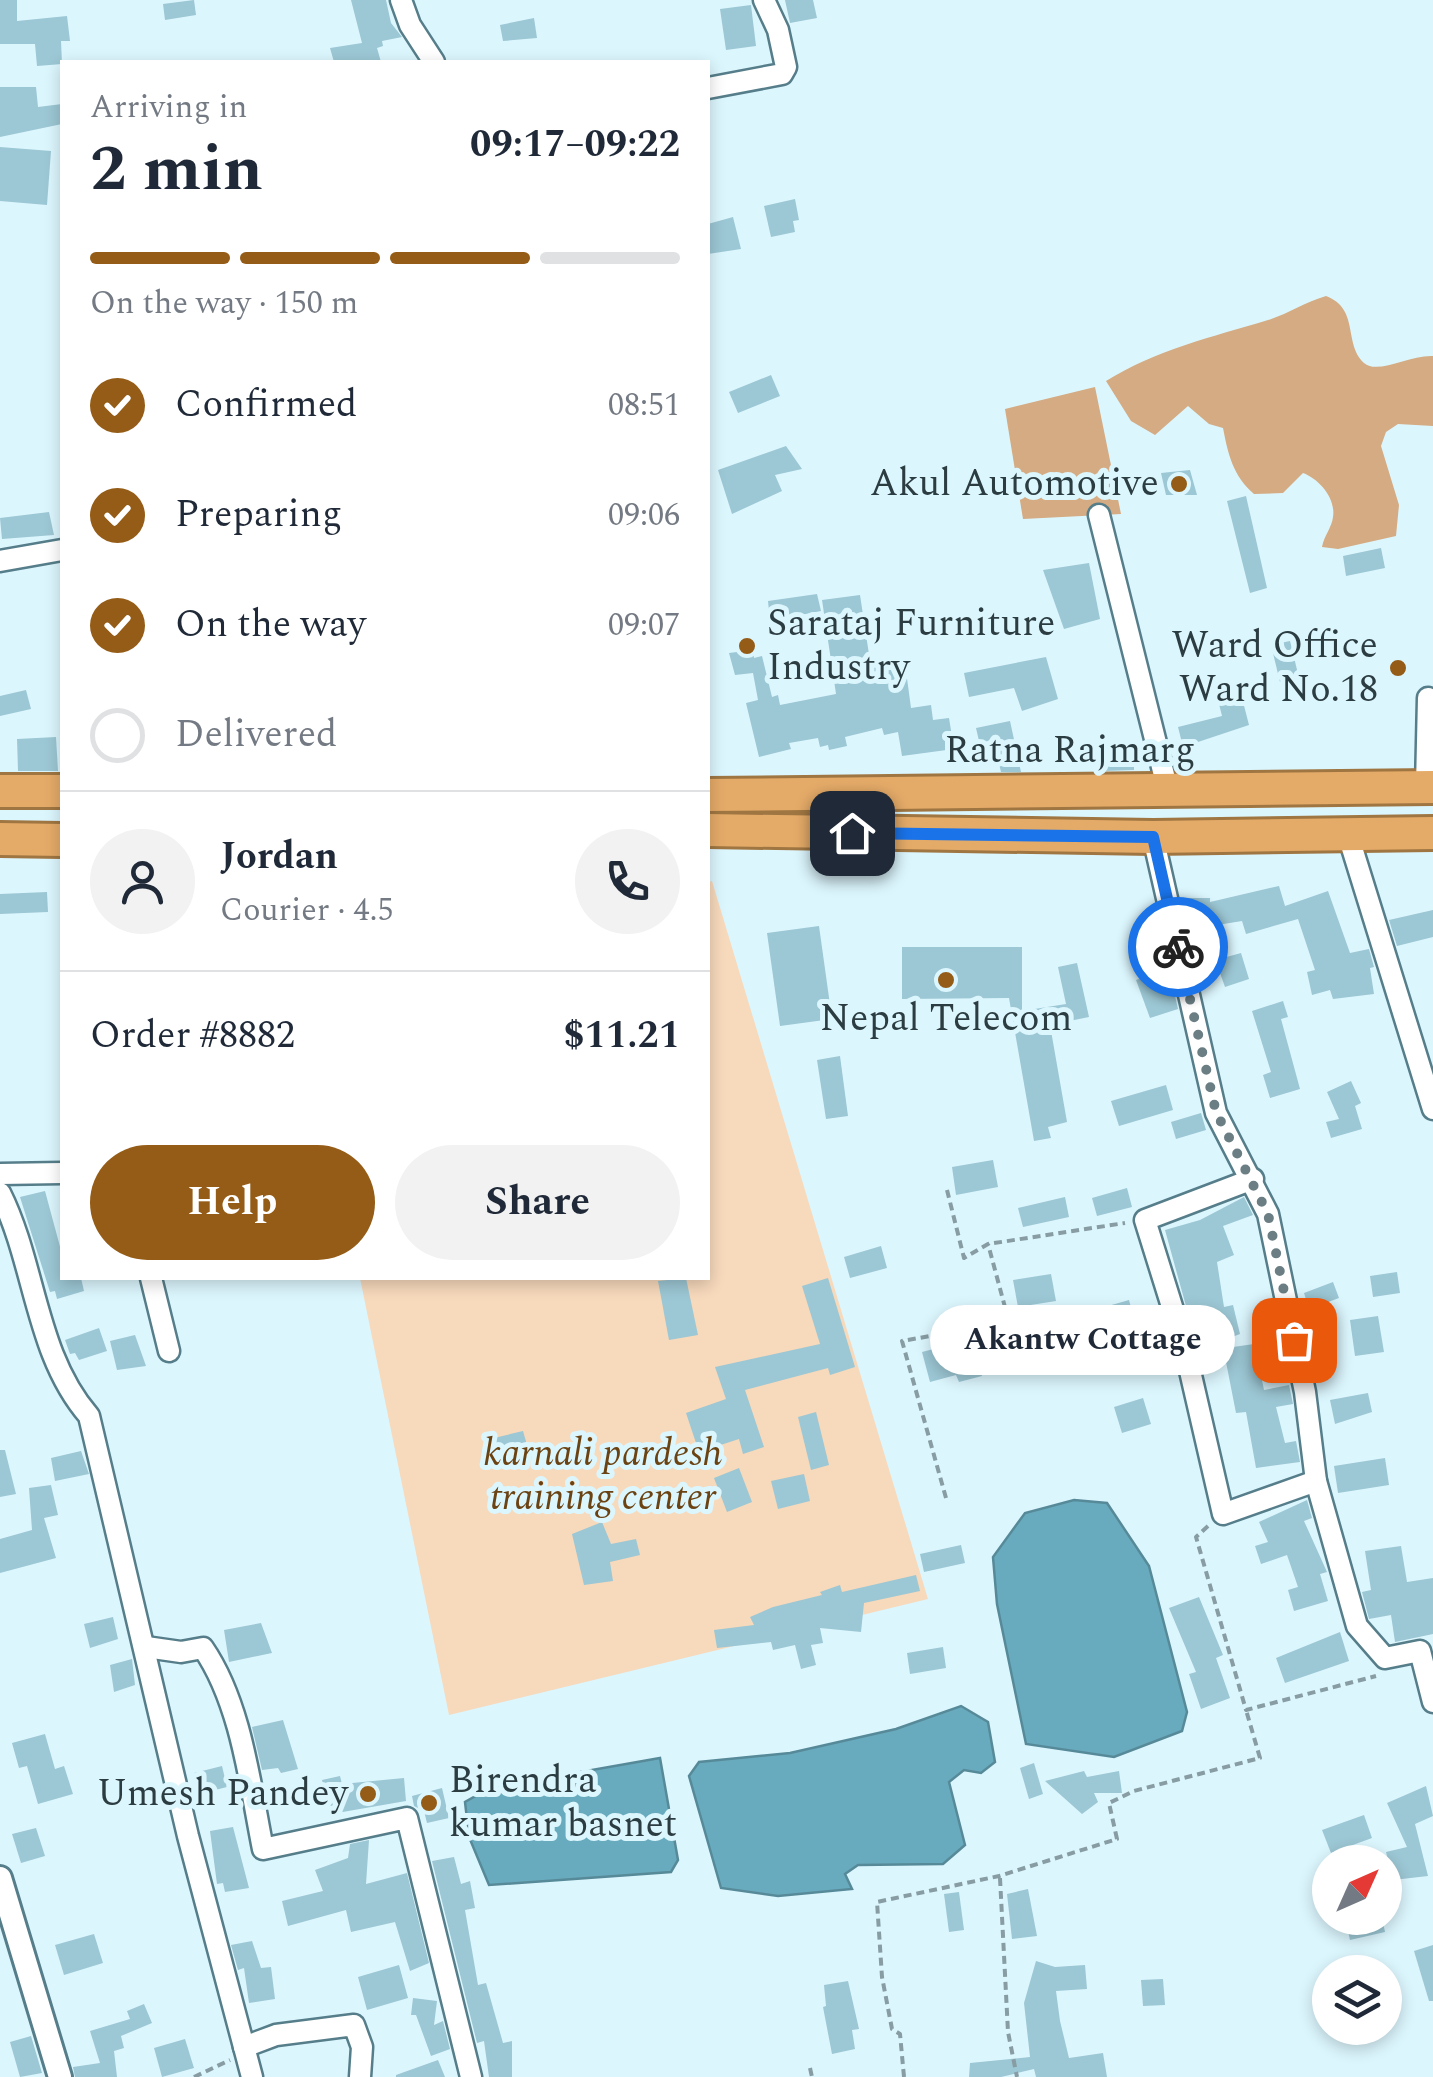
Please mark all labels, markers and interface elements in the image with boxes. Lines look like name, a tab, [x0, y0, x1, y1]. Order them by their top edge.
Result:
text: Arriving in	[90, 83, 247, 132]
text: 09:17–09:22	[470, 116, 680, 174]
text: 2 min	[90, 120, 263, 219]
text: On the way · 150 m	[90, 279, 358, 328]
text: Confirmed	[175, 376, 357, 434]
icon: check	[90, 378, 145, 433]
text: 08:51	[608, 381, 680, 430]
place label: Akul Automotive	[870, 455, 1159, 513]
marker: Akul Automotive	[1168, 473, 1190, 495]
text: Preparing	[175, 486, 342, 544]
icon: check	[90, 488, 145, 543]
text: 09:06	[608, 491, 680, 540]
place label: Sarataj Furniture Industry	[767, 595, 1055, 697]
text: On the way	[175, 596, 366, 654]
icon: check	[90, 598, 145, 653]
text: 09:07	[608, 601, 680, 650]
place label: Ward Office Ward No.18	[1172, 617, 1378, 719]
marker: Sarataj Furniture Industry	[736, 635, 758, 657]
marker: Ward Office Ward No.18	[1387, 657, 1409, 679]
text: Delivered	[175, 706, 337, 764]
street label: Ratna Rajmarg	[945, 722, 1195, 780]
pin	[810, 791, 895, 876]
icon: home	[825, 806, 880, 861]
text: Jordan	[220, 828, 338, 886]
button: person	[90, 829, 195, 934]
button: phone	[575, 829, 680, 934]
text: Courier · 4.5	[220, 886, 393, 935]
courier	[1128, 897, 1228, 997]
icon: bike	[1151, 920, 1206, 975]
marker: Nepal Telecom	[935, 969, 957, 991]
place label: Nepal Telecom	[820, 990, 1072, 1048]
text: Order #8882	[90, 1007, 295, 1065]
text: $11.21	[563, 1007, 680, 1065]
button: Help	[90, 1145, 375, 1260]
button: Share	[395, 1145, 680, 1260]
pin	[1252, 1298, 1337, 1383]
callout: Akantw Cottage	[929, 1305, 1234, 1375]
icon: bag	[1267, 1313, 1322, 1368]
text: Akantw Cottage	[963, 1315, 1202, 1364]
park label: karnali pardesh training center	[484, 1425, 722, 1527]
place label: Birendra kumar basnet	[449, 1752, 677, 1854]
place label: Umesh Pandey	[97, 1765, 350, 1823]
marker: Umesh Pandey	[357, 1783, 379, 1805]
marker: Birendra kumar basnet	[418, 1792, 440, 1814]
north arrow	[1312, 1845, 1402, 1935]
map controls	[1312, 1845, 1402, 2045]
button: layers	[1312, 1955, 1402, 2045]

